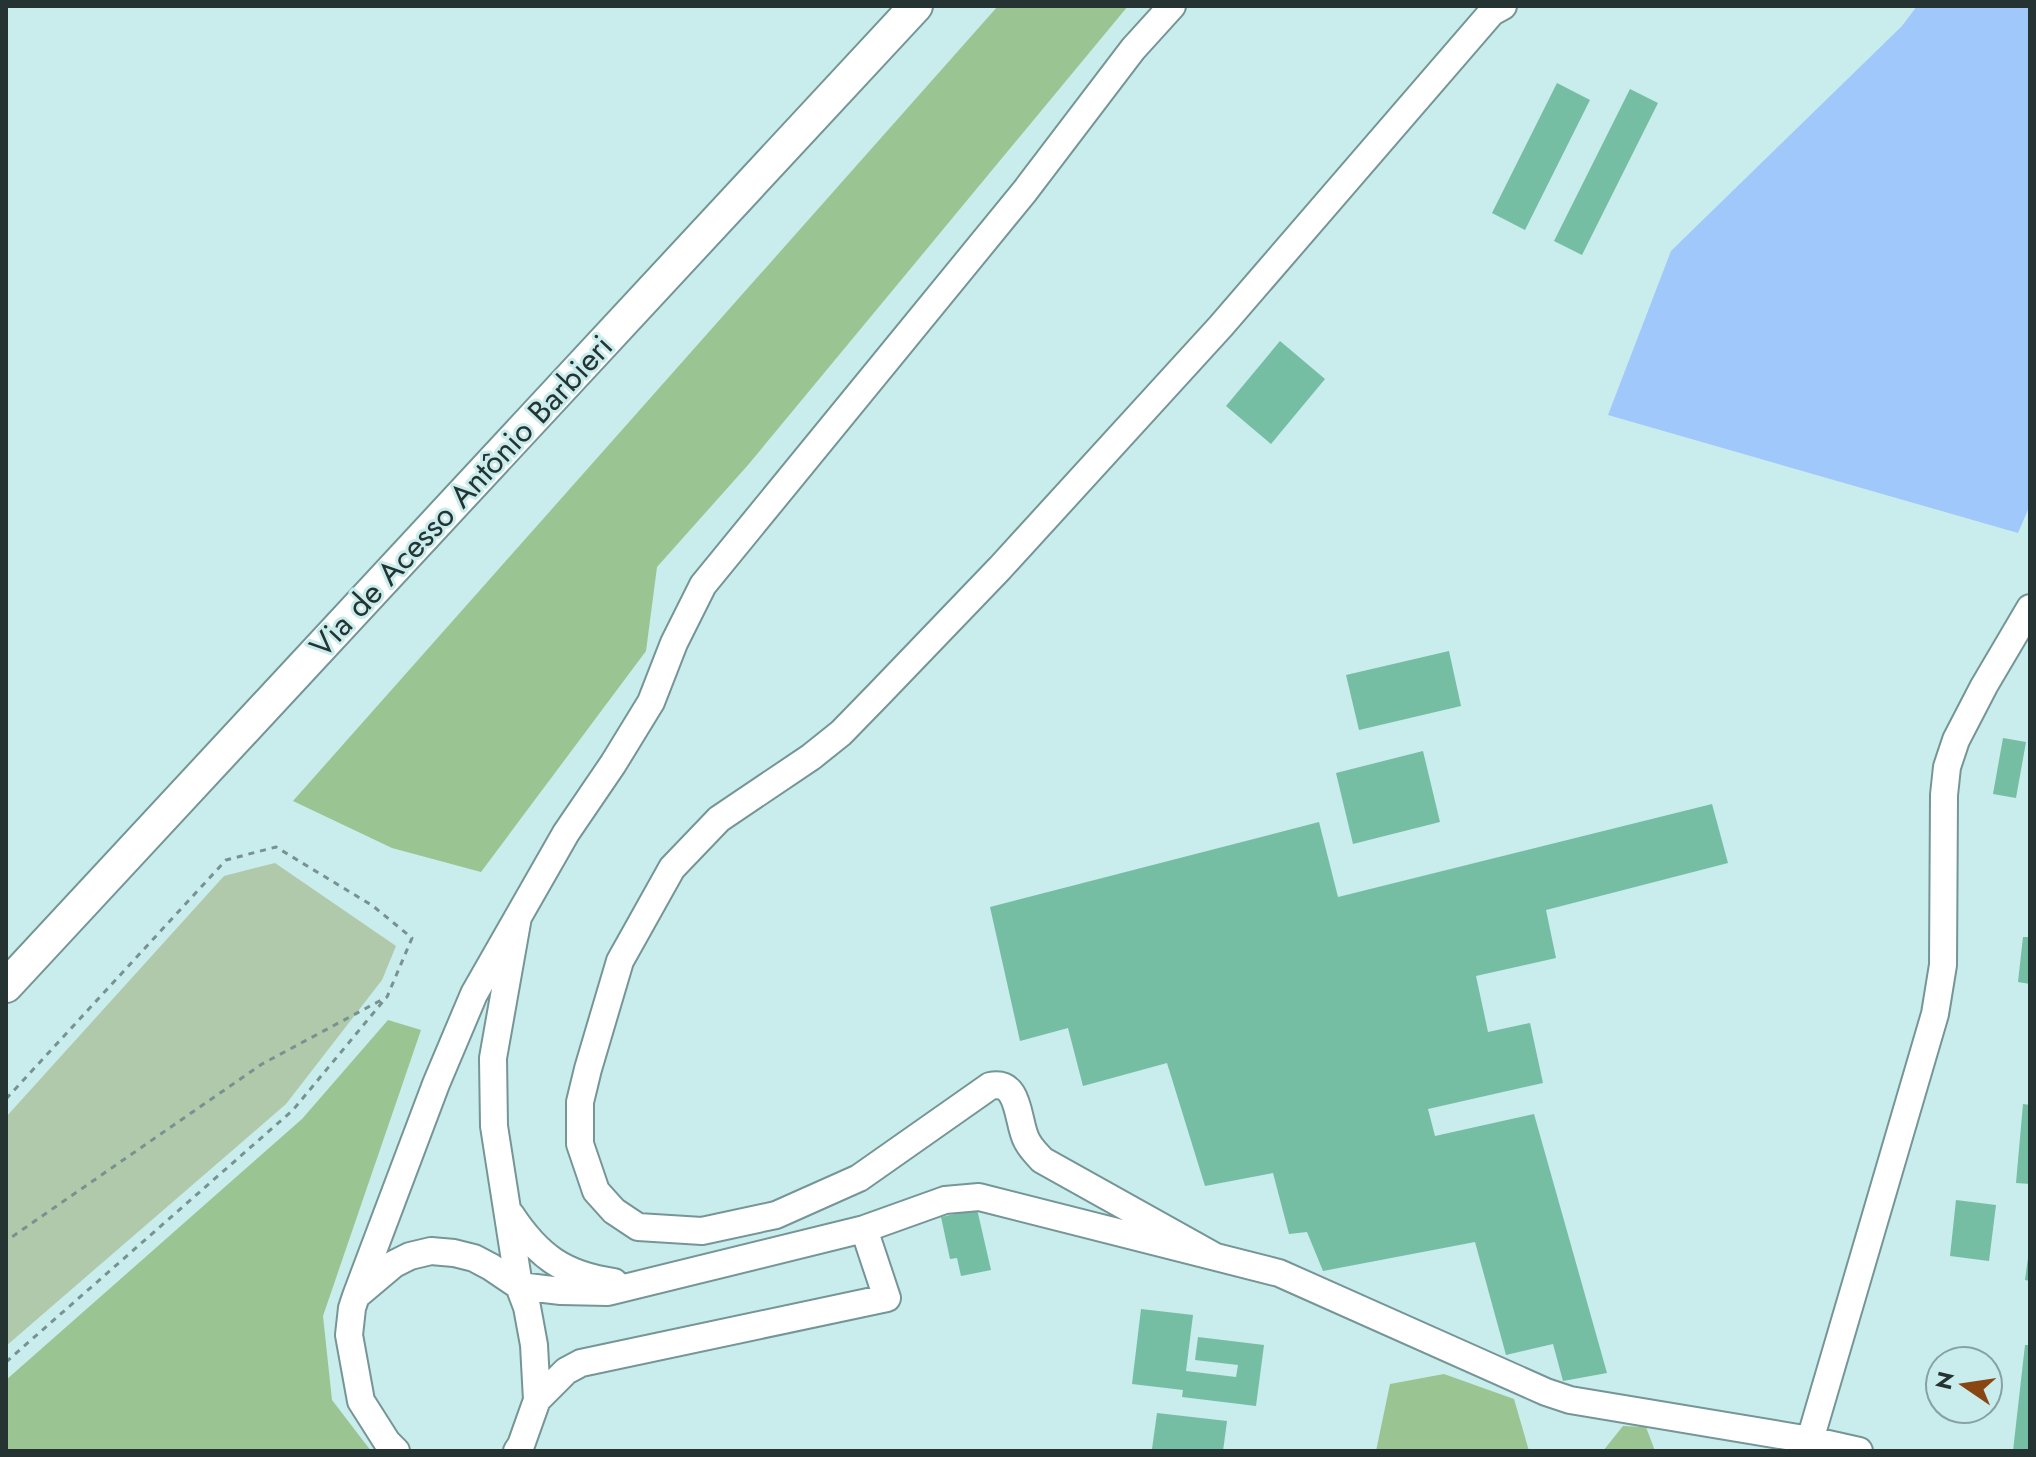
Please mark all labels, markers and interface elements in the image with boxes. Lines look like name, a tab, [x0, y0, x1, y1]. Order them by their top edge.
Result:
street label: Via de Acesso Antônio Barbieri	[299, 324, 623, 668]
north arrow	[1924, 1345, 2004, 1425]
text: N	[1927, 1368, 1962, 1393]

